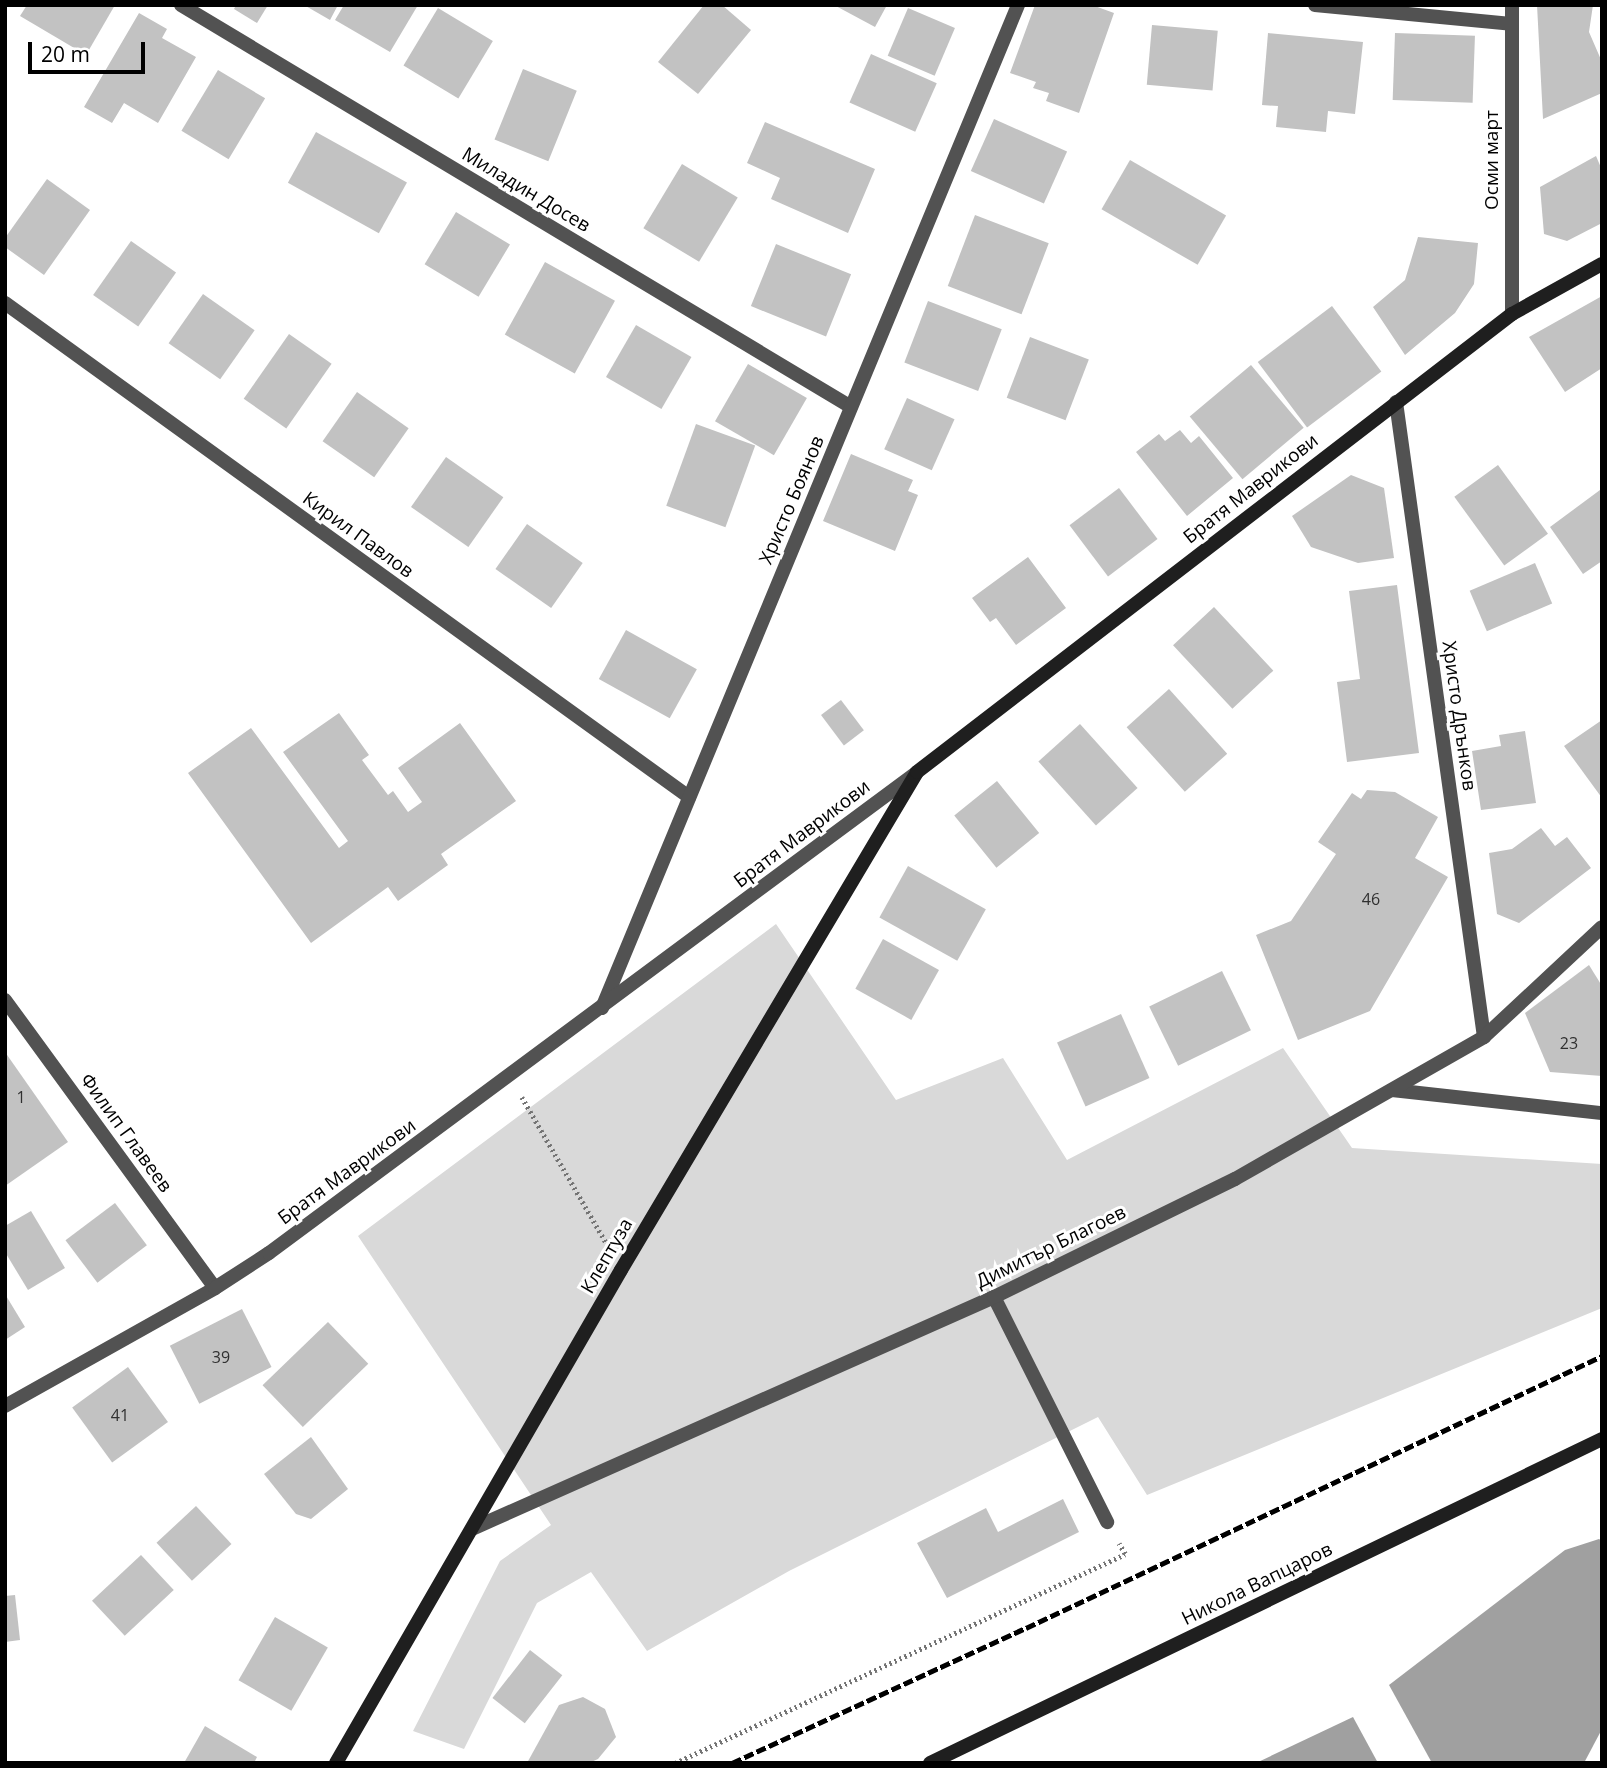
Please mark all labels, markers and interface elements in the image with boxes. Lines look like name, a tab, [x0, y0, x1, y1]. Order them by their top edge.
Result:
scale bar	[32, 28, 149, 72]
text: 20 m	[41, 40, 90, 68]
street label: Осми март	[1481, 110, 1503, 210]
street label: Миладин Досев	[458, 143, 594, 237]
street label: Братя Маврикови	[1179, 429, 1323, 549]
street label: Христо Боянов	[755, 432, 829, 568]
street label: Кирил Павлов	[298, 487, 418, 583]
street label: Христо Дрънков	[1437, 640, 1481, 792]
street label: Братя Маврикови	[729, 775, 875, 893]
house number: 46	[1362, 889, 1380, 909]
house number: 23	[1560, 1033, 1578, 1053]
street label: Филип Главеев	[75, 1069, 177, 1197]
house number: 1	[16, 1087, 26, 1107]
street label: Братя Маврикови	[274, 1114, 420, 1230]
street label: Димитър Благоев	[972, 1201, 1130, 1293]
street label: Клептуза	[576, 1214, 638, 1298]
house number: 39	[212, 1347, 230, 1367]
house number: 41	[111, 1405, 129, 1425]
street label: Никола Вапцаров	[1178, 1538, 1336, 1630]

